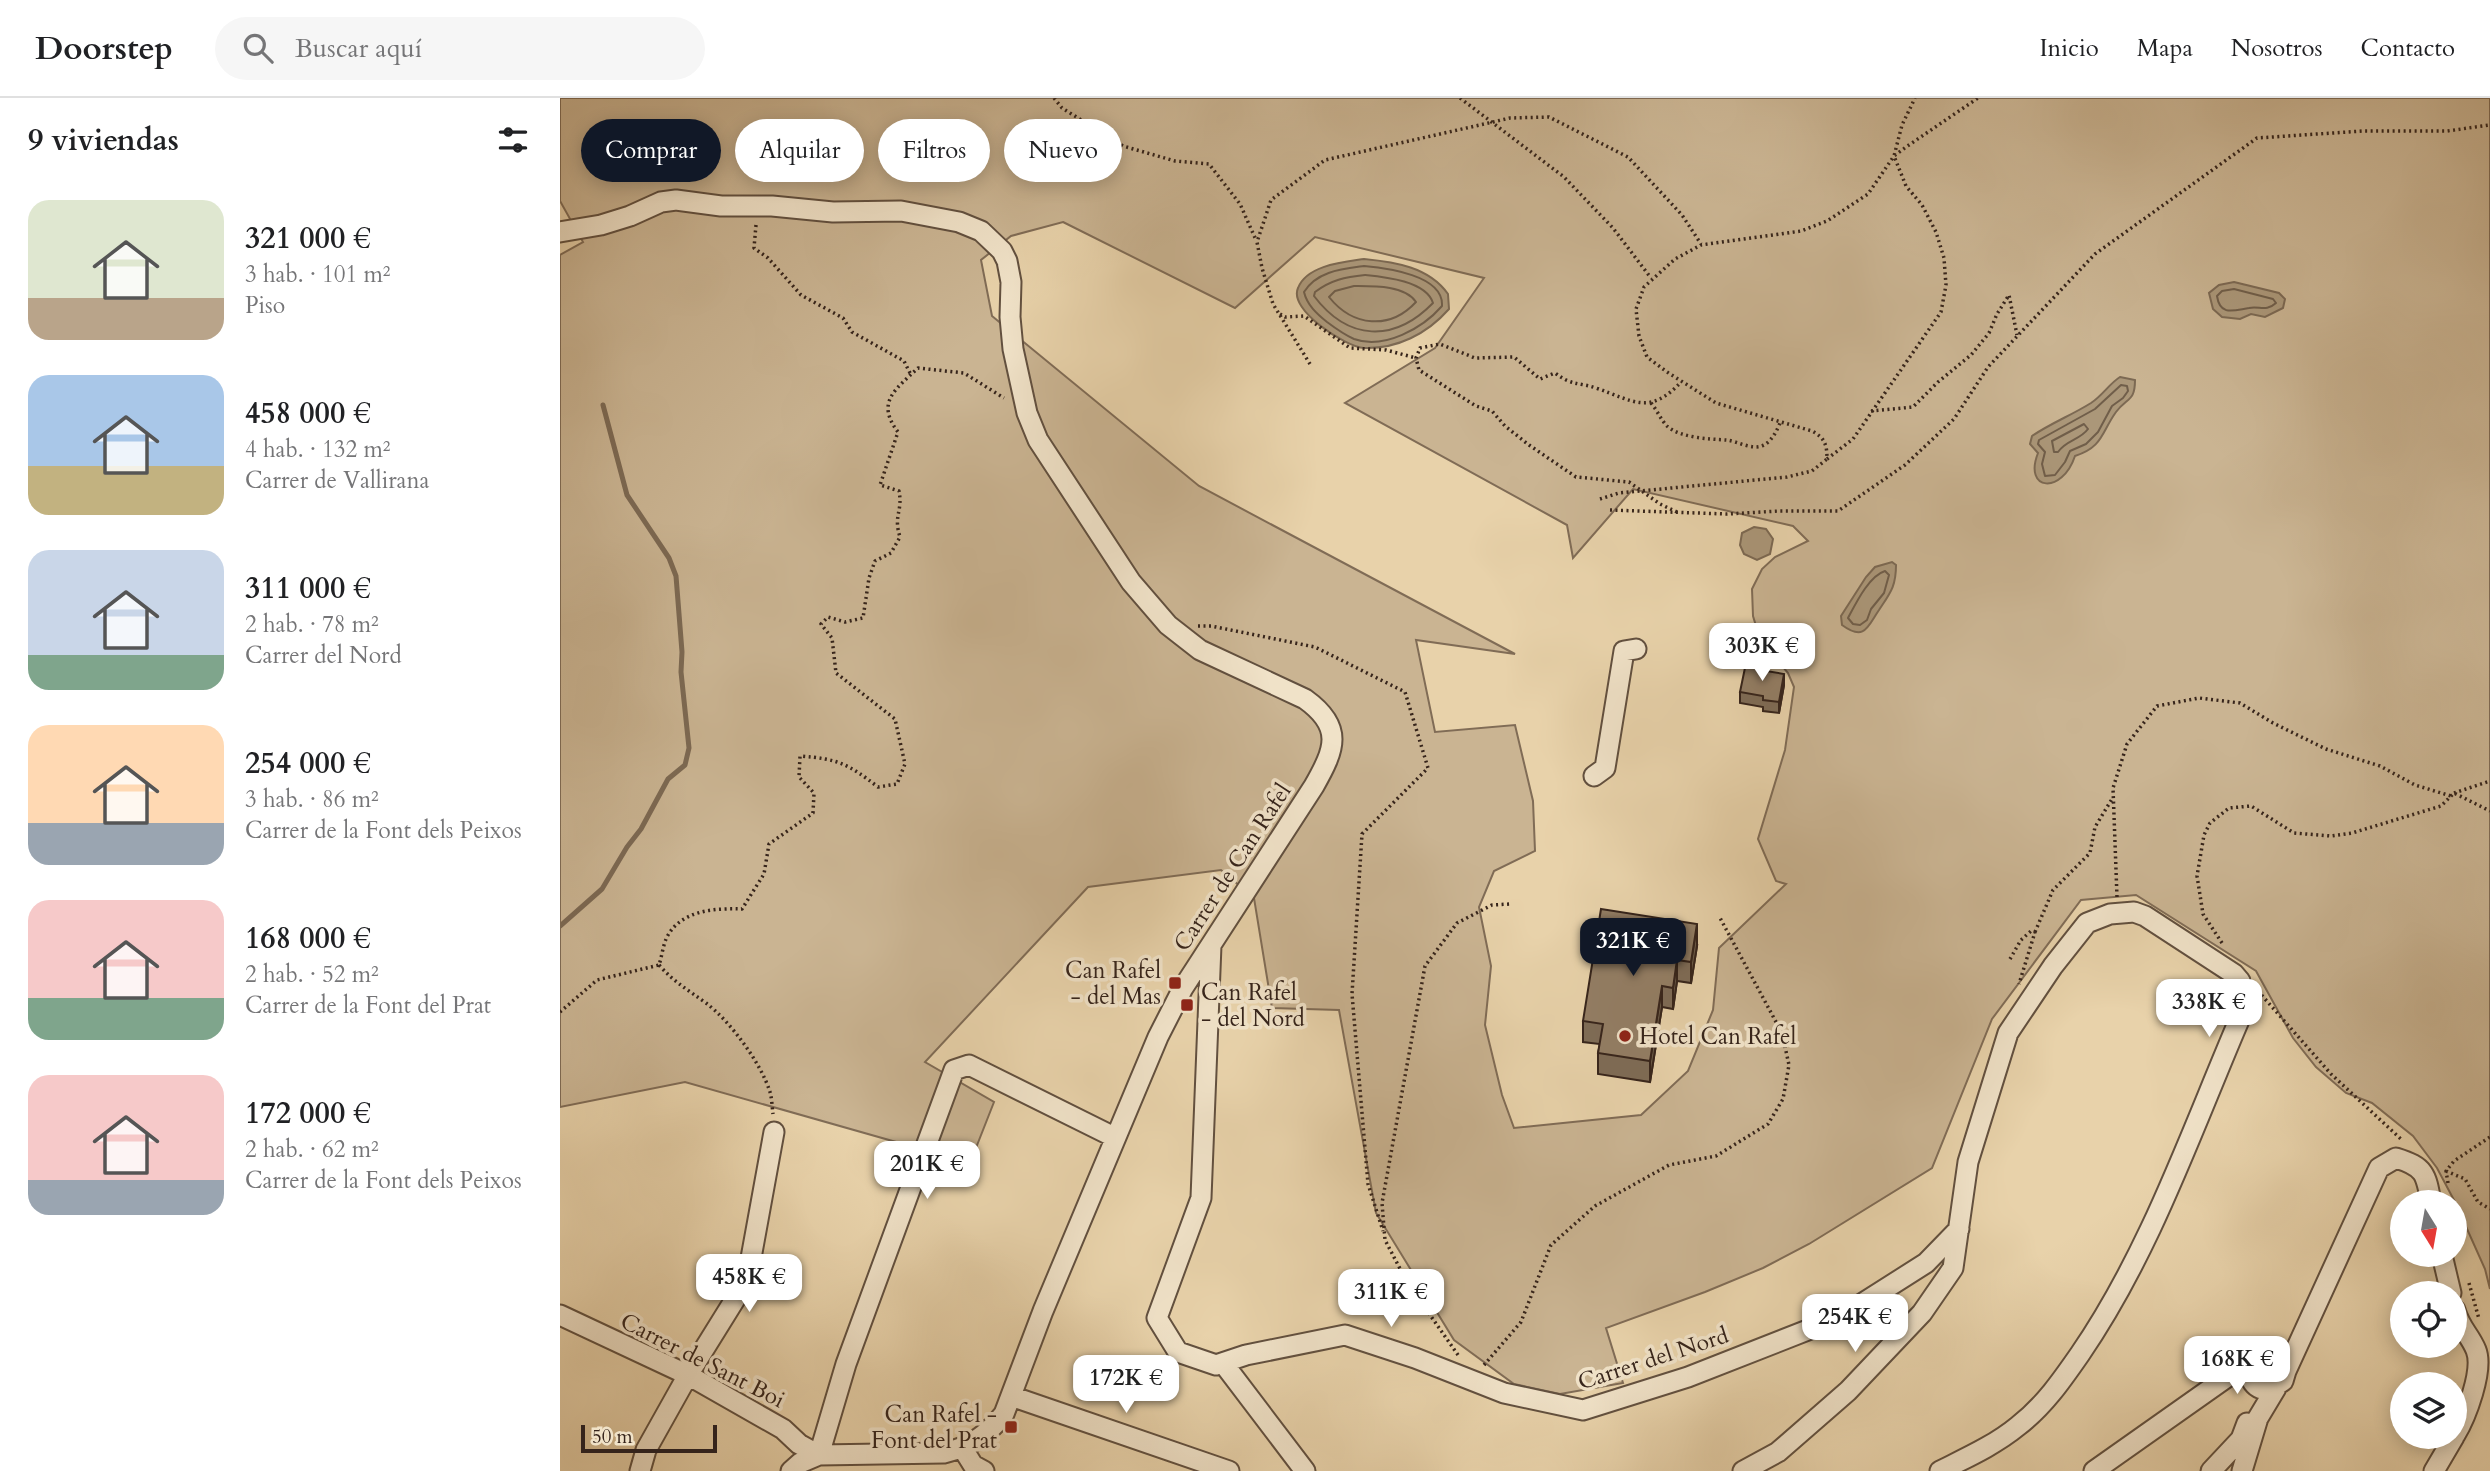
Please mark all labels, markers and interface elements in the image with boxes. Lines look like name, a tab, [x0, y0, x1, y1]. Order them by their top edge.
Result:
search box	[215, 17, 705, 80]
text: Doorstep	[35, 26, 173, 71]
icon: search	[239, 29, 277, 67]
text: Buscar aquí	[295, 31, 422, 66]
text: Inicio	[2039, 32, 2099, 65]
text: Mapa	[2137, 32, 2193, 65]
text: Nosotros	[2231, 32, 2323, 65]
text: Contacto	[2361, 32, 2455, 65]
chip: Comprar	[581, 119, 721, 182]
chip: Alquilar	[735, 119, 864, 182]
chip: Filtros	[878, 119, 990, 182]
chip: Nuevo	[1004, 119, 1122, 182]
text: 9 viviendas	[28, 120, 179, 161]
icon: filters	[494, 121, 532, 159]
text: 321 000 €	[245, 218, 371, 259]
icon: home	[84, 228, 168, 312]
text: 3 hab. · 101 m²	[245, 259, 391, 290]
text: Piso	[245, 290, 285, 321]
text: 458 000 €	[245, 393, 371, 434]
icon: home	[84, 403, 168, 487]
text: 4 hab. · 132 m²	[245, 434, 391, 465]
text: Carrer de Vallirana	[245, 465, 430, 496]
text: 311 000 €	[245, 568, 371, 609]
icon: home	[84, 578, 168, 662]
text: 2 hab. · 78 m²	[245, 609, 379, 640]
pin: 303K €	[1705, 624, 1819, 683]
text: 303K €	[1725, 630, 1799, 661]
text: Carrer del Nord	[245, 640, 402, 671]
text: 254 000 €	[245, 743, 371, 784]
icon: home	[84, 753, 168, 837]
street label: Carrer de Can Rafel	[1167, 777, 1298, 957]
text: 3 hab. · 86 m²	[245, 784, 379, 815]
text: Carrer de la Font dels Peixos	[245, 815, 522, 846]
text: 168 000 €	[245, 918, 371, 959]
pin: 321K €	[1576, 918, 1690, 978]
text: 321K €	[1596, 925, 1670, 956]
icon: home	[84, 928, 168, 1012]
place label: Can Rafel - del Mas	[1065, 955, 1161, 1012]
text: 2 hab. · 52 m²	[245, 959, 379, 990]
marker: Can Rafel - del Mas	[1167, 975, 1183, 991]
place label: Can Rafel - del Nord	[1201, 977, 1306, 1034]
pin: 338K €	[2152, 979, 2266, 1039]
text: 338K €	[2172, 986, 2246, 1017]
text: Carrer de la Font del Prat	[245, 990, 491, 1021]
marker: Can Rafel - del Nord	[1179, 997, 1195, 1013]
place label: Hotel Can Rafel	[1639, 1021, 1796, 1052]
marker: Hotel Can Rafel	[1617, 1028, 1633, 1044]
text: 172 000 €	[245, 1093, 371, 1134]
icon: home	[84, 1103, 168, 1187]
text: 2 hab. · 62 m²	[245, 1134, 379, 1165]
pin: 201K €	[870, 1142, 984, 1201]
text: 201K €	[890, 1148, 964, 1179]
text: Carrer de la Font dels Peixos	[245, 1165, 522, 1196]
north arrow	[2390, 1190, 2468, 1267]
map controls	[2390, 1190, 2467, 1449]
pin: 458K €	[692, 1254, 806, 1314]
text: 458K €	[712, 1261, 786, 1292]
pin: 311K €	[1334, 1270, 1448, 1329]
text: 311K €	[1354, 1276, 1428, 1307]
button: locate	[2390, 1281, 2467, 1358]
pin: 254K €	[1798, 1294, 1912, 1354]
text: 254K €	[1818, 1301, 1892, 1332]
street label: Carrer de Sant Boi	[615, 1306, 790, 1415]
street label: Carrer del Nord	[1574, 1319, 1733, 1397]
pin: 168K €	[2180, 1336, 2294, 1396]
text: 168K €	[2200, 1343, 2274, 1374]
pin: 172K €	[1069, 1356, 1183, 1415]
text: 172K €	[1089, 1362, 1163, 1393]
button: layers	[2390, 1372, 2467, 1449]
place label: Can Rafel - Font del Prat	[871, 1399, 997, 1456]
marker: Can Rafel - Font del Prat	[1003, 1419, 1019, 1435]
scale bar	[581, 1422, 718, 1454]
text: 50 m	[592, 1424, 633, 1450]

